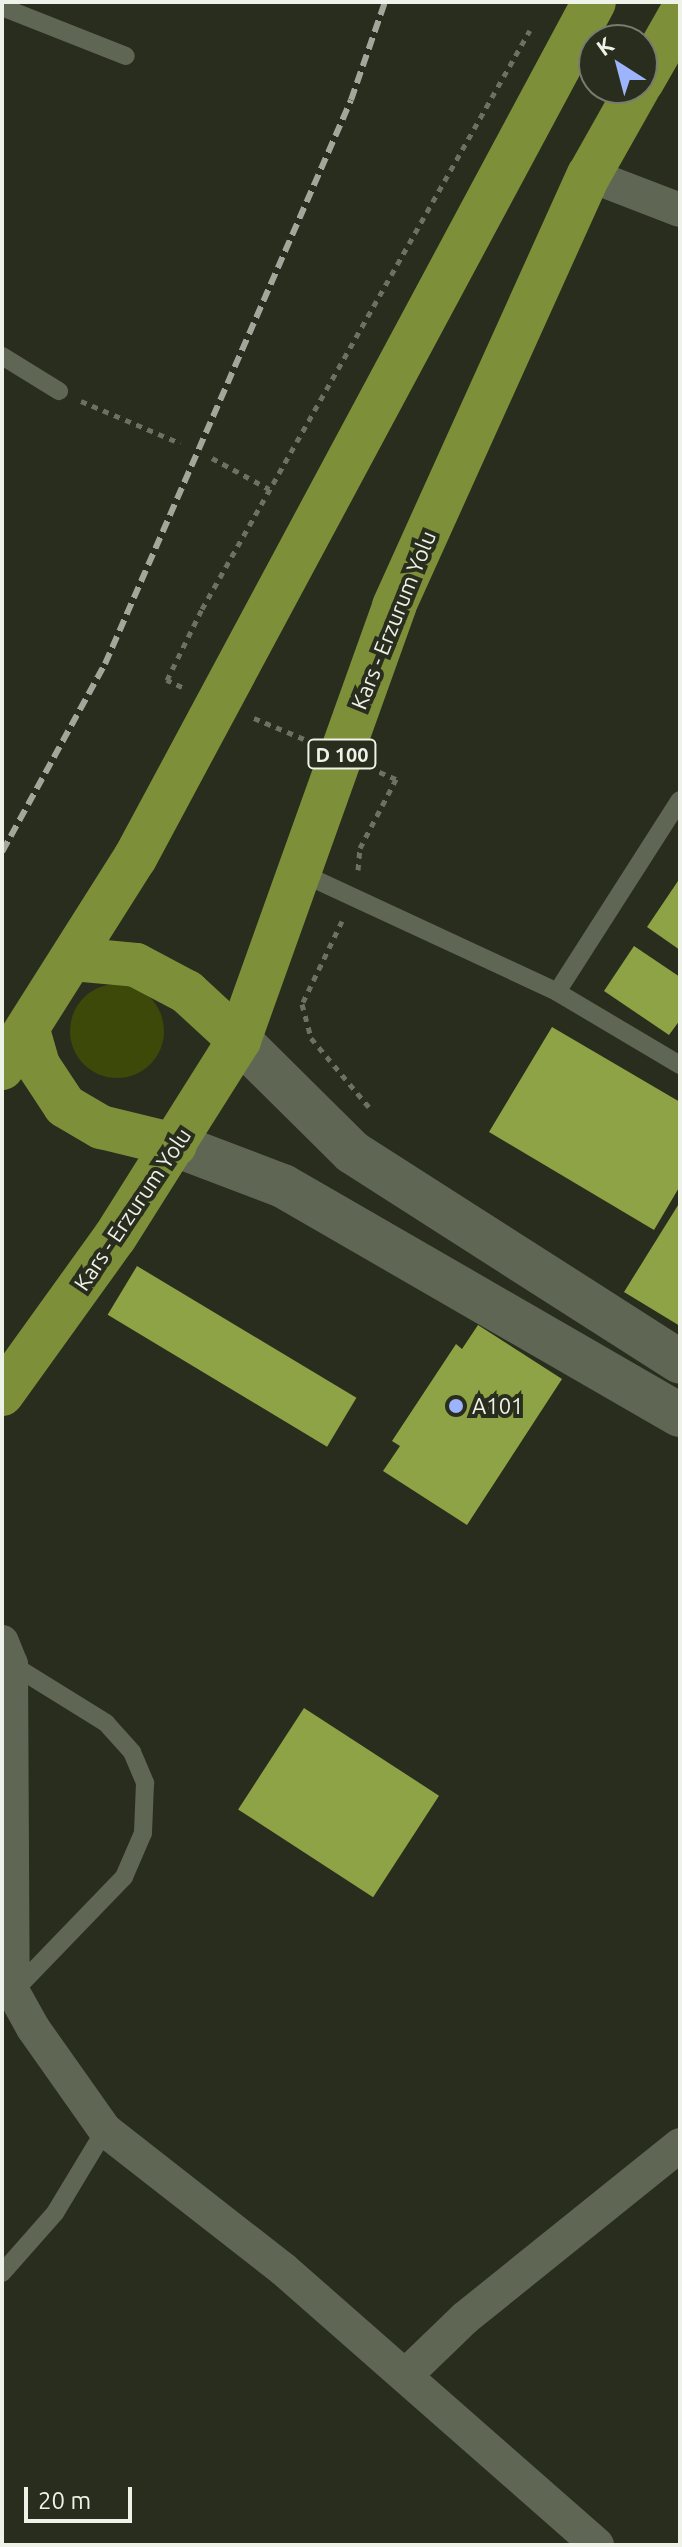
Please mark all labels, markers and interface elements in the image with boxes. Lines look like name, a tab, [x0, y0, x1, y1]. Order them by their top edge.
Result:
north arrow	[578, 24, 658, 104]
text: K	[591, 31, 618, 60]
street label: Kars - Erzurum Yolu	[345, 527, 441, 713]
road number: D 100	[306, 738, 378, 770]
street label: Kars - Erzurum Yolu	[68, 1123, 196, 1295]
place label: A101	[472, 1393, 524, 1419]
marker: A101	[447, 1397, 465, 1415]
scale bar	[28, 2471, 136, 2521]
text: 20 m	[38, 2487, 91, 2514]

